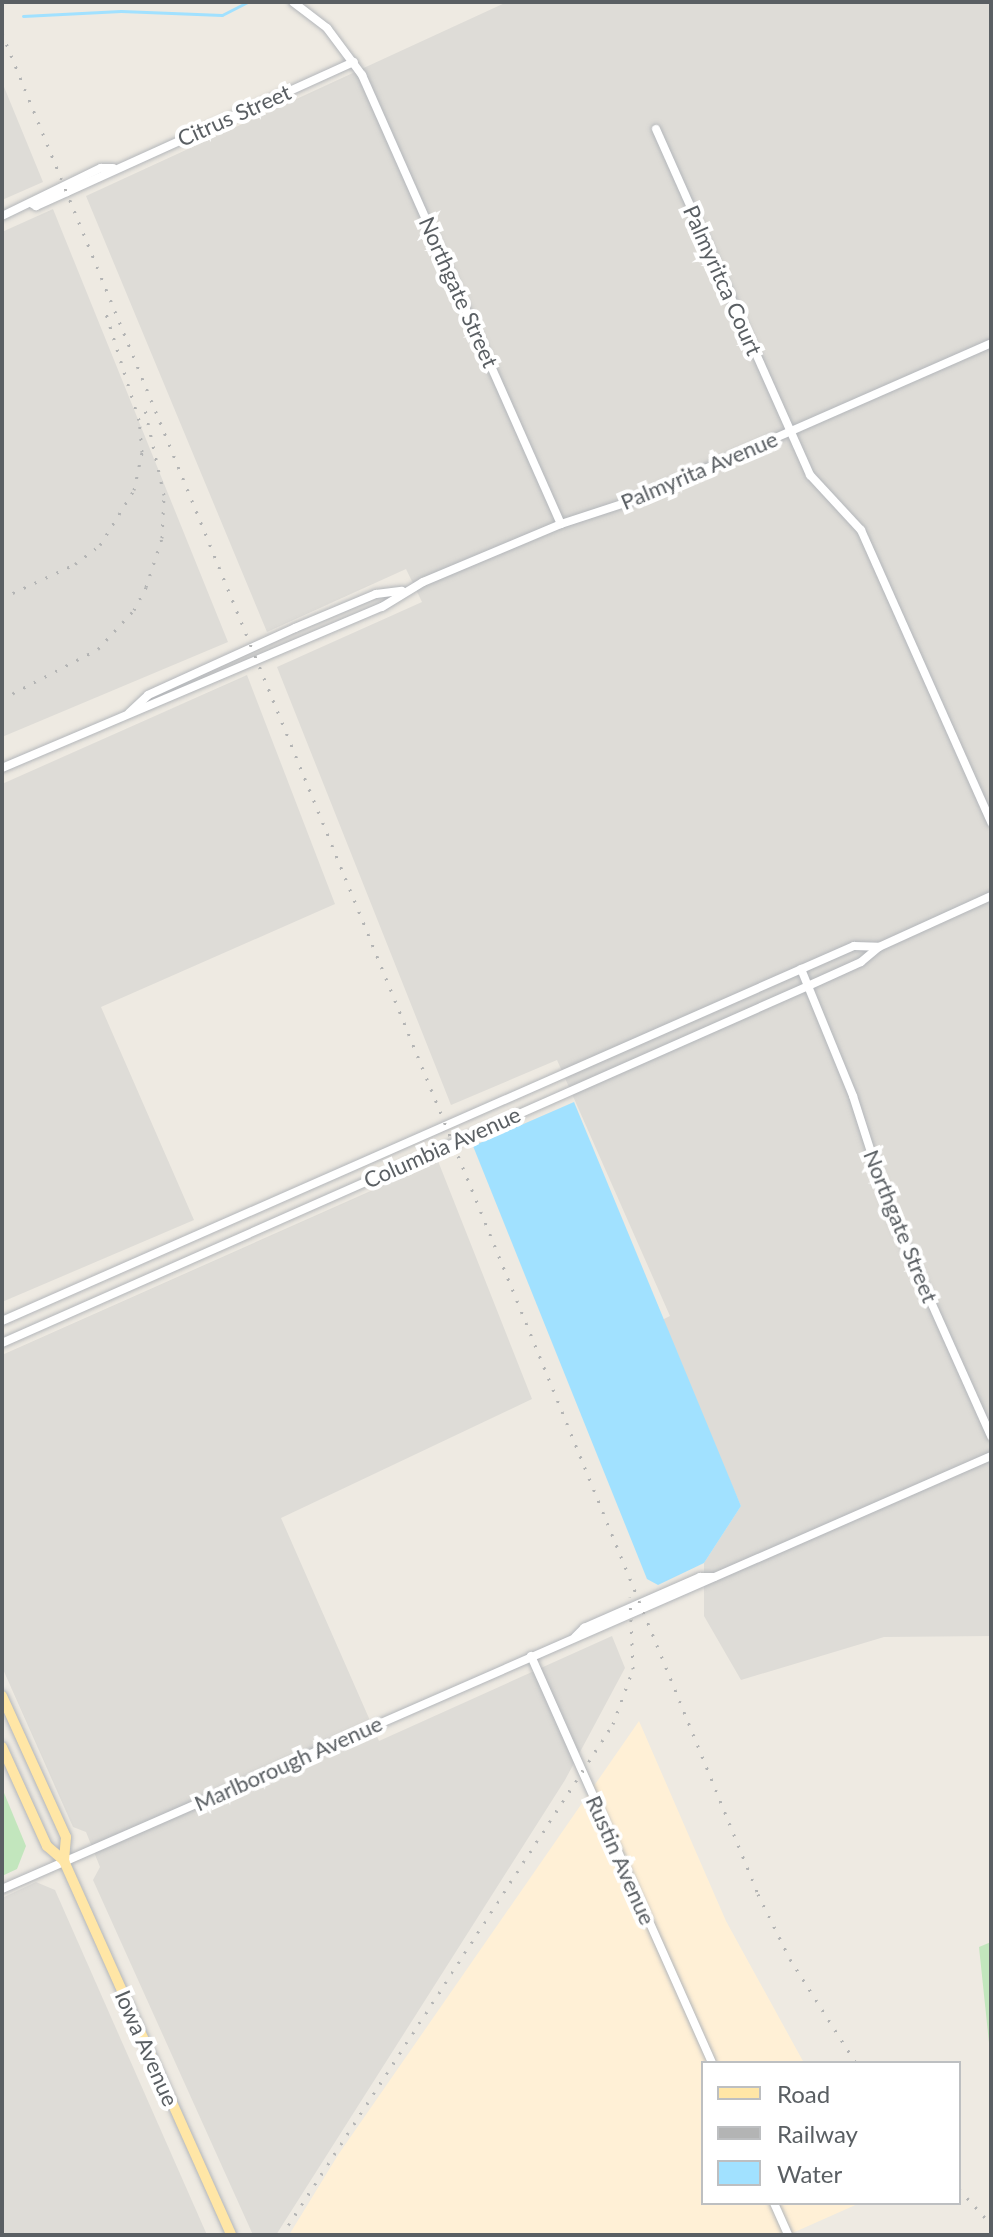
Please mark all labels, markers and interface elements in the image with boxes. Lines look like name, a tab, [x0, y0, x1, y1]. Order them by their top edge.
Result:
street label: Citrus Street	[173, 78, 295, 152]
street label: Palmyritca Court	[678, 201, 768, 359]
street label: Northgate Street	[414, 212, 504, 372]
street label: Palmyrita Avenue	[616, 425, 782, 515]
street label: Columbia Avenue	[359, 1100, 525, 1194]
street label: Northgate Street	[858, 1146, 944, 1306]
street label: Marlborough Avenue	[190, 1710, 386, 1816]
street label: Rustin Avenue	[581, 1791, 661, 1929]
street label: Iowa Avenue	[110, 1986, 184, 2110]
legend	[701, 2061, 961, 2205]
text: Road	[777, 2079, 830, 2108]
text: Railway	[777, 2119, 858, 2148]
text: Water	[777, 2159, 842, 2188]

